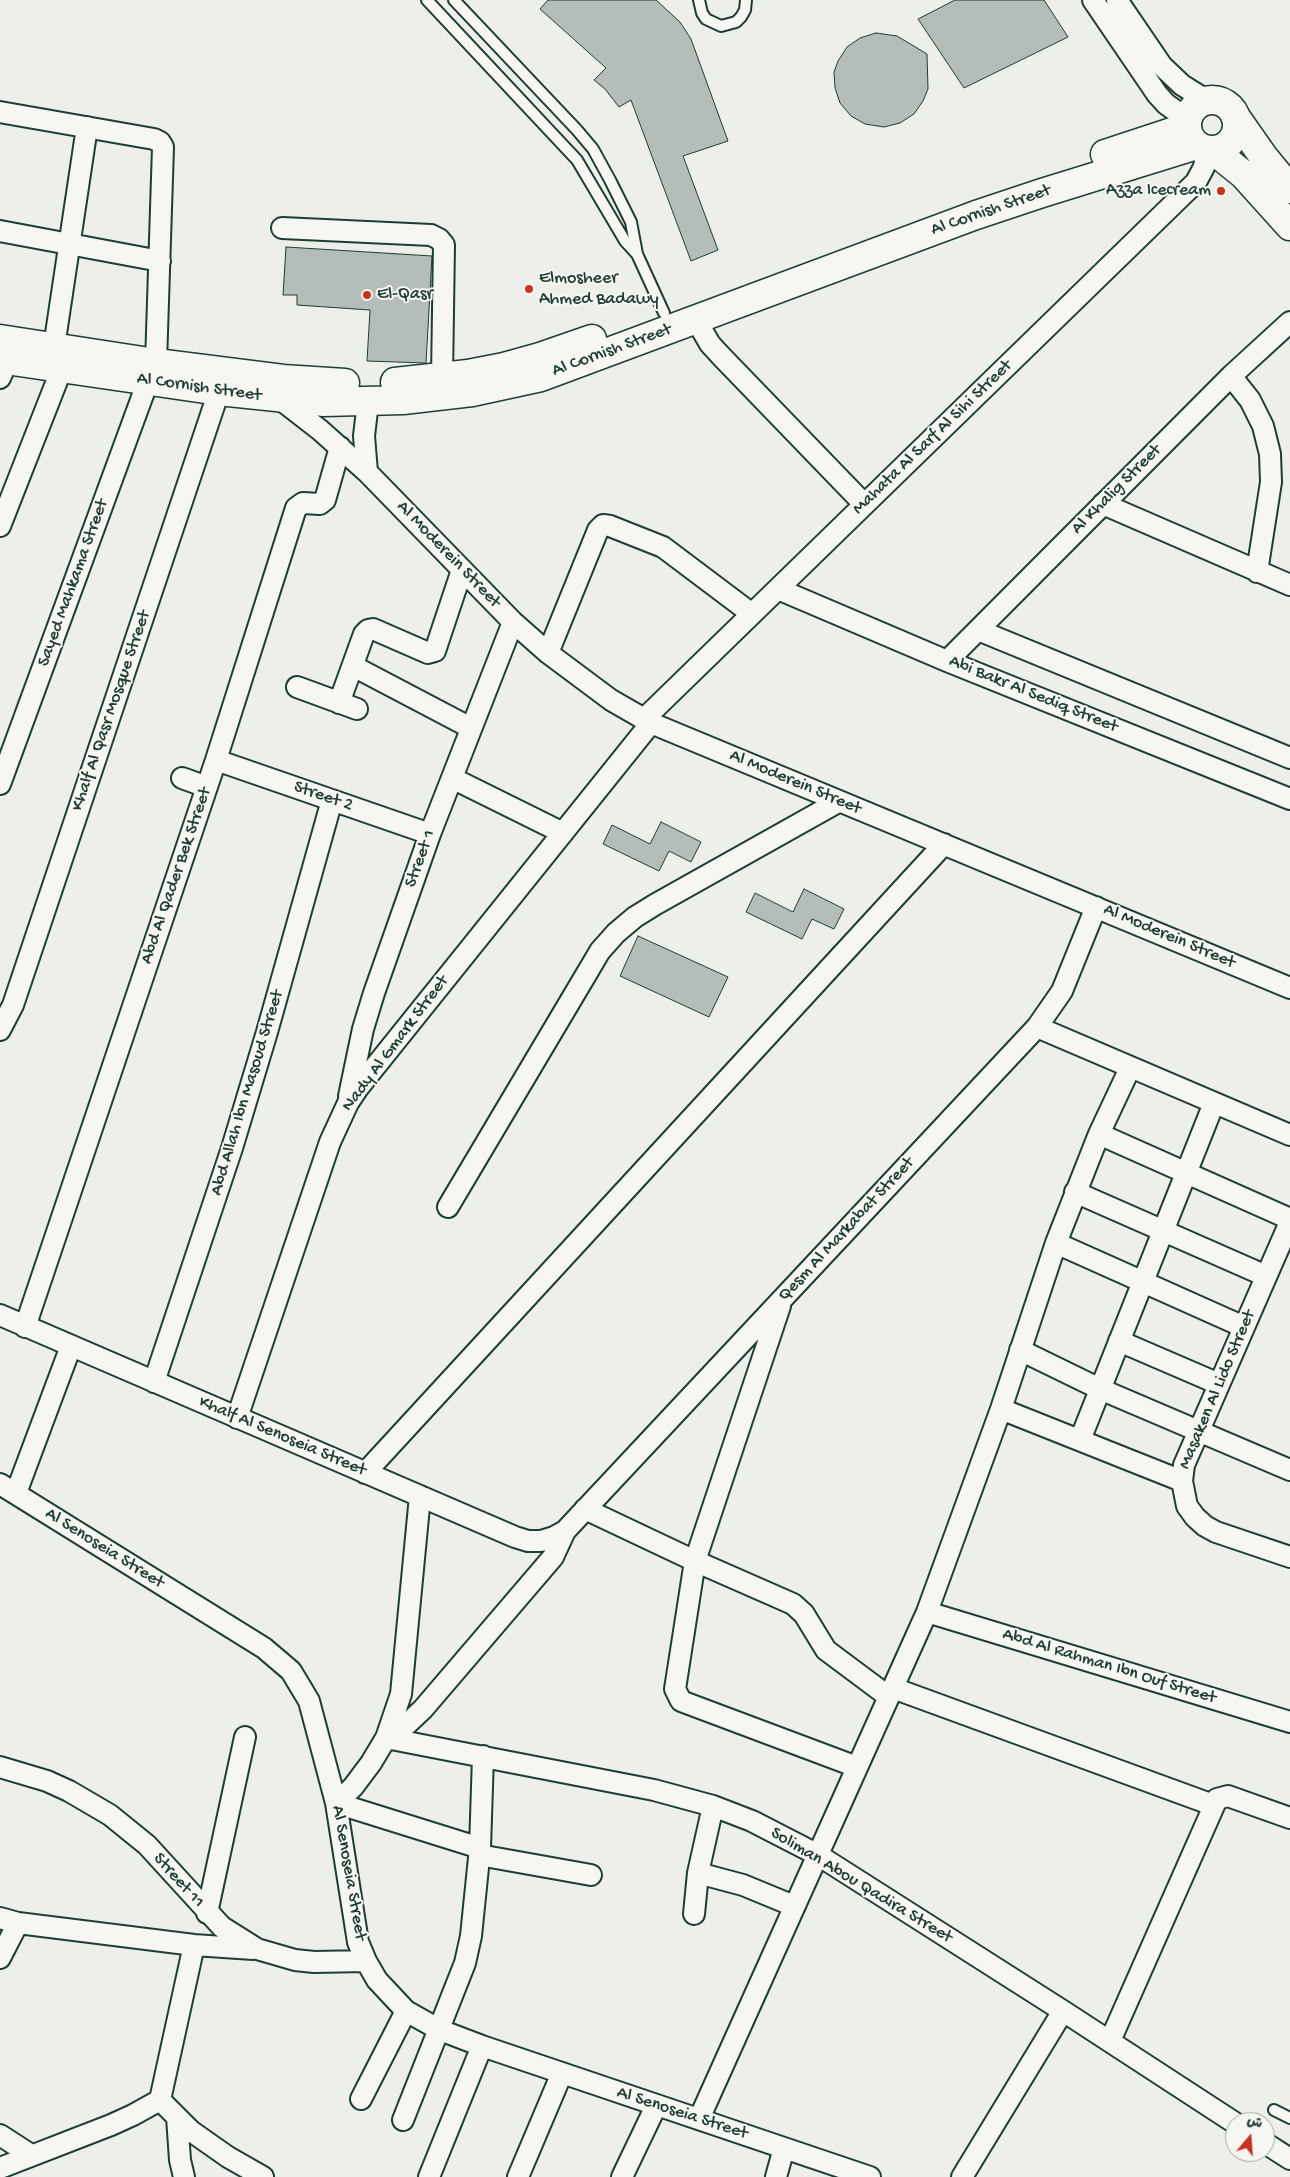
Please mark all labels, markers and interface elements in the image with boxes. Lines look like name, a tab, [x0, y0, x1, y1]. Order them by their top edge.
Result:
street label: Al Cornish Street	[928, 180, 1054, 242]
place label: Azza Icecream	[1106, 180, 1211, 202]
marker: Azza Icecream	[1215, 185, 1227, 197]
place label: Elmosheer Ahmed Badawy	[539, 268, 659, 310]
marker: Elmosheer Ahmed Badawy	[523, 283, 535, 295]
place label: El-Qasr	[377, 284, 433, 306]
marker: El-Qasr	[361, 289, 373, 301]
street label: Al Cornish Street	[549, 319, 675, 383]
street label: Mahata Al Sarf Al Sihi Street	[849, 356, 1017, 520]
street label: Al Cornish Street	[135, 369, 263, 407]
street label: Al Khalig Street	[1067, 440, 1167, 540]
street label: Sayed Mahkama Street	[34, 496, 114, 670]
street label: Al Moderein Street	[391, 497, 505, 613]
street label: Khalf Al Qasr Mosque Street	[67, 608, 157, 814]
street label: Abi Bakr Al Sediq Street	[945, 651, 1121, 739]
street label: Al Moderein Street	[726, 746, 864, 820]
street label: Street 2	[291, 777, 355, 817]
street label: Abd Al Qader Bek Street	[137, 785, 217, 967]
street label: Street 1	[401, 827, 441, 891]
street label: Al Moderein Street	[1100, 900, 1238, 974]
street label: Nady Al Gmark Street	[338, 972, 454, 1116]
street label: Abd Allah Ibn Masoud Street	[206, 988, 290, 1198]
street label: Qesm Al Markabat Street	[774, 1153, 920, 1307]
street label: Masaken Al Lido Street	[1175, 1307, 1261, 1473]
street label: Khalf Al Senoseia Street	[195, 1392, 369, 1482]
street label: Al Senoseia Street	[40, 1504, 168, 1594]
street label: Abd Al Rahman Ibn Ouf Street	[1000, 1624, 1218, 1710]
street label: Al Senoseia Street	[326, 1804, 370, 1942]
street label: Soliman Abou Qadira Street	[766, 1823, 956, 1949]
street label: Street 11	[148, 1849, 208, 1913]
street label: Al Senoseia Street	[614, 2083, 750, 2145]
north arrow	[1225, 2112, 1275, 2162]
text: ش	[1245, 2113, 1264, 2134]

